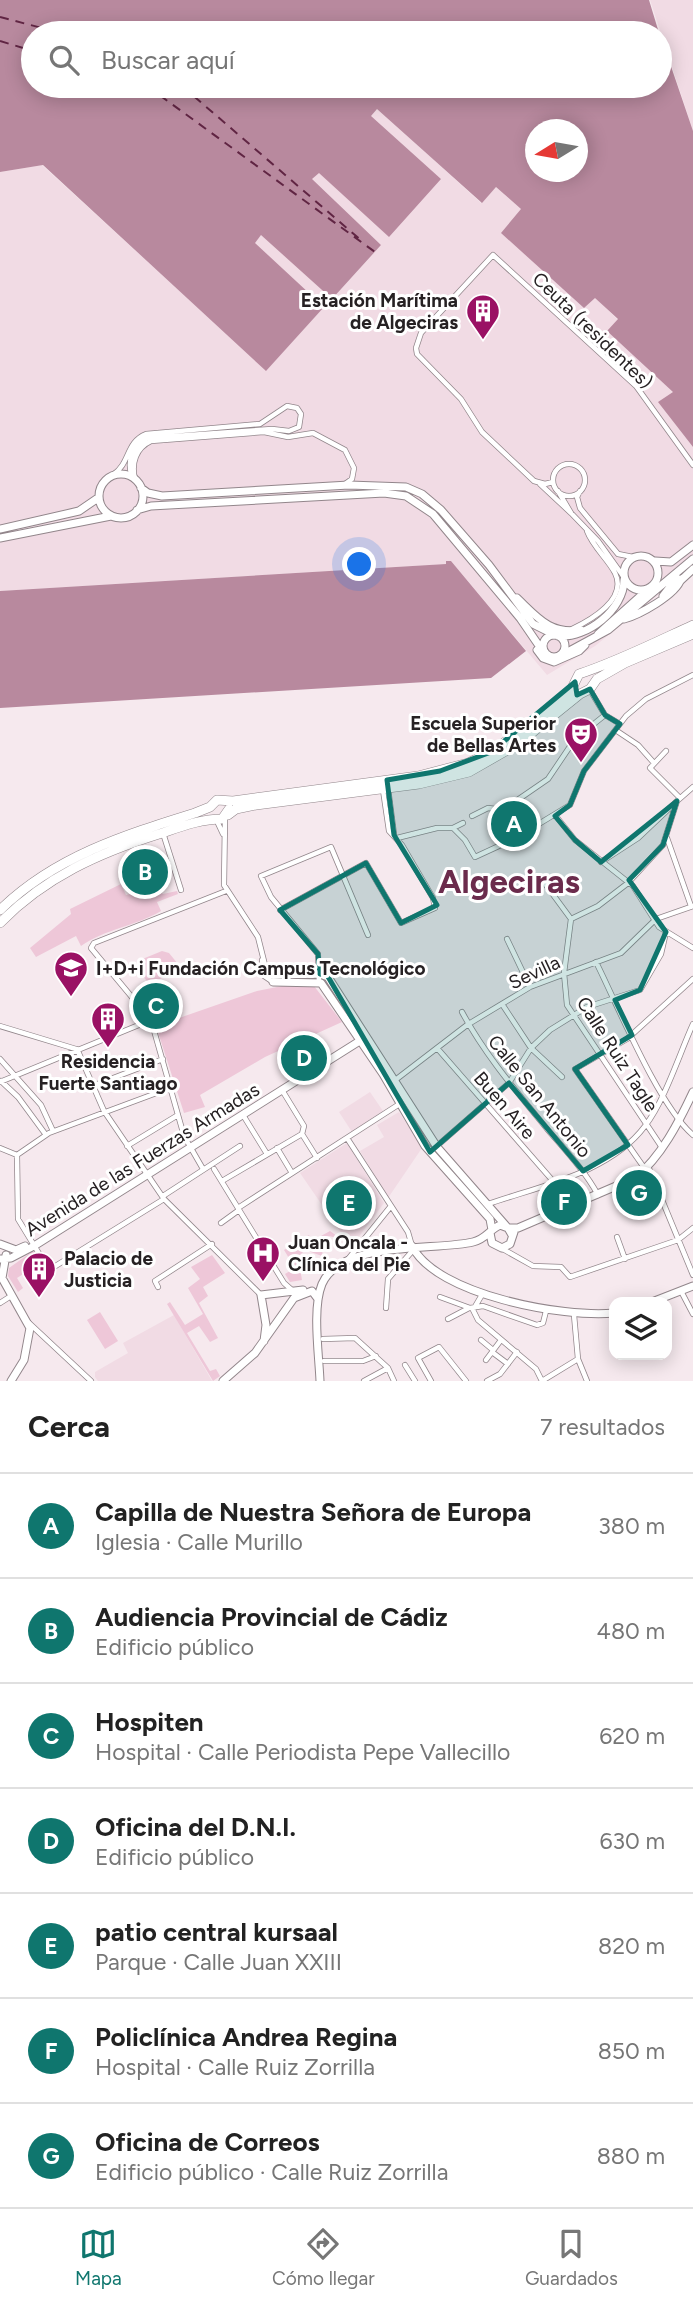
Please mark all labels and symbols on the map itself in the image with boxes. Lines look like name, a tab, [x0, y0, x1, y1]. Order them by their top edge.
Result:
north arrow	[525, 119, 588, 182]
street label: Ceuta (residentes)	[528, 267, 657, 394]
place label: Estación Marítima de Algeciras	[301, 289, 458, 334]
building icon: Estación Marítima de Algeciras	[464, 292, 502, 341]
your location	[342, 547, 376, 581]
place label: Escuela Superior de Bellas Artes	[410, 712, 556, 757]
theatre icon: Escuela Superior de Bellas Artes	[562, 715, 600, 764]
pin: A	[491, 798, 537, 850]
pin: B	[122, 846, 168, 898]
district label: Algeciras	[438, 862, 580, 901]
school or university icon: I+D+i Fundación Campus Tecnológico	[52, 949, 90, 998]
street label: Sevilla	[505, 951, 564, 994]
place label: I+D+i Fundación Campus Tecnológico	[96, 957, 426, 980]
pin: C	[133, 980, 179, 1032]
street label: Calle Ruiz Tagle	[572, 992, 663, 1116]
building icon: Residencia Fuerte Santiago	[89, 1000, 127, 1049]
street label: Calle San Antonio	[483, 1030, 596, 1162]
pin: D	[281, 1032, 327, 1084]
place label: Residencia Fuerte Santiago	[38, 1050, 178, 1095]
street label: Buen Aire	[469, 1067, 540, 1144]
street label: Avenida de las Fuerzas Armadas	[21, 1078, 264, 1241]
pin: G	[616, 1167, 662, 1219]
pin: F	[541, 1176, 587, 1228]
pin: E	[326, 1177, 372, 1229]
place label: Juan Oncala - Clínica del Pie	[288, 1231, 411, 1276]
hospital icon: Juan Oncala - Clínica del Pie	[244, 1234, 282, 1283]
place label: Palacio de Justicia	[64, 1247, 153, 1292]
building icon: Palacio de Justicia	[20, 1250, 58, 1299]

